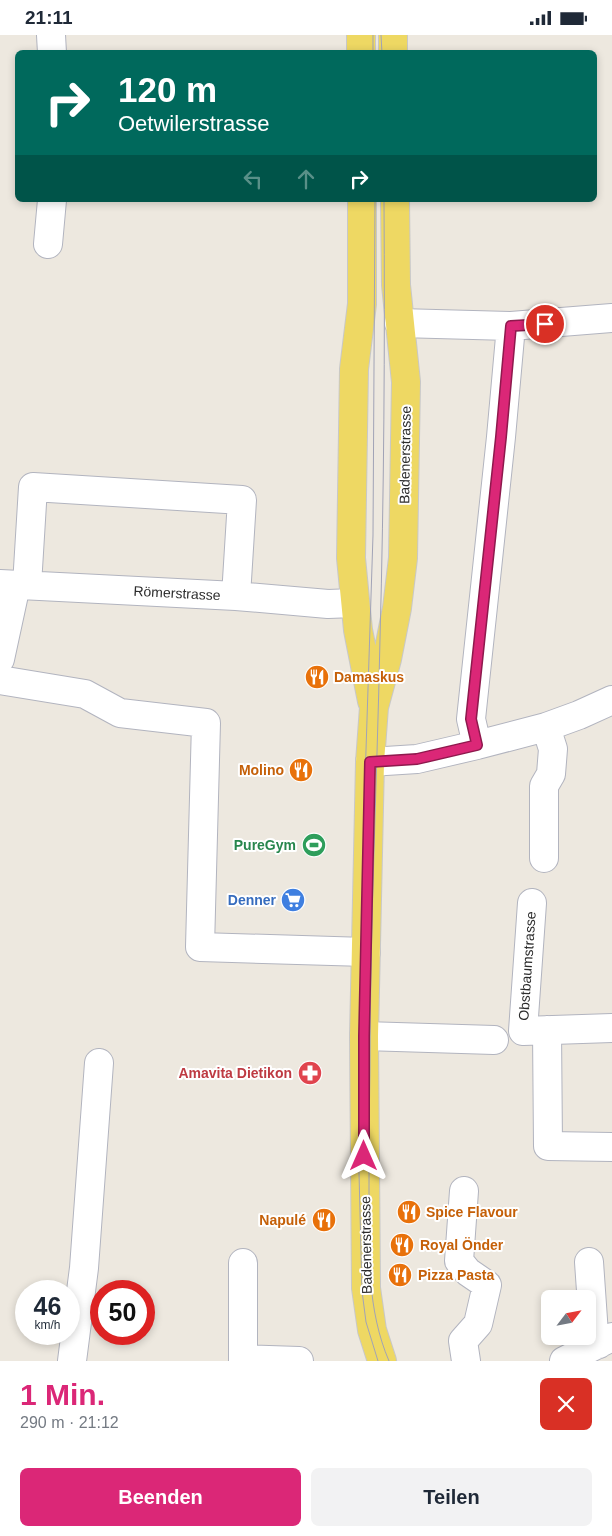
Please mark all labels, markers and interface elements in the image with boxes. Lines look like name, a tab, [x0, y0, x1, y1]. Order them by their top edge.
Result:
text: 21:11	[25, 7, 73, 28]
icon: right	[35, 70, 100, 135]
text: 120 m	[118, 70, 217, 109]
text: Oetwilerstrasse	[118, 111, 270, 136]
icon: left	[239, 165, 267, 193]
icon: ahead	[292, 165, 320, 193]
icon: right	[345, 165, 373, 193]
pin	[524, 303, 566, 345]
icon: arrive	[531, 310, 559, 338]
street label: Badenerstrasse	[396, 406, 414, 504]
street label: Römerstrasse	[133, 583, 221, 603]
restaurant icon: Damaskus	[304, 664, 330, 690]
place label: Damaskus	[334, 669, 404, 685]
restaurant icon: Molino	[288, 757, 314, 783]
place label: Molino	[239, 762, 284, 778]
sports icon: PureGym	[301, 832, 327, 858]
place label: PureGym	[234, 837, 296, 853]
supermarket icon: Denner	[280, 887, 306, 913]
place label: Denner	[228, 892, 277, 908]
street label: Obstbaumstrasse	[515, 911, 539, 1021]
pharmacy icon: Amavita Dietikon	[297, 1060, 323, 1086]
place label: Amavita Dietikon	[178, 1065, 292, 1081]
position arrow	[337, 1129, 389, 1181]
street label: Badenerstrasse	[357, 1196, 375, 1294]
restaurant icon: Spice Flavour	[396, 1199, 422, 1225]
place label: Spice Flavour	[426, 1204, 518, 1220]
restaurant icon: Napulé	[311, 1207, 337, 1233]
place label: Napulé	[259, 1212, 306, 1228]
restaurant icon: Royal Önder	[389, 1232, 415, 1258]
place label: Royal Önder	[420, 1237, 504, 1253]
restaurant icon: Pizza Pasta	[387, 1262, 413, 1288]
place label: Pizza Pasta	[418, 1267, 494, 1283]
speed limit sign: 50	[90, 1280, 155, 1345]
north arrow	[541, 1290, 596, 1345]
map controls	[541, 1290, 596, 1345]
text: 46	[34, 1292, 61, 1320]
text: km/h	[34, 1318, 61, 1332]
text: 1 Min.	[20, 1378, 105, 1411]
button: close	[540, 1378, 592, 1430]
text: 290 m · 21:12	[20, 1414, 119, 1431]
button: Beenden	[20, 1468, 301, 1526]
button: Teilen	[311, 1468, 592, 1526]

